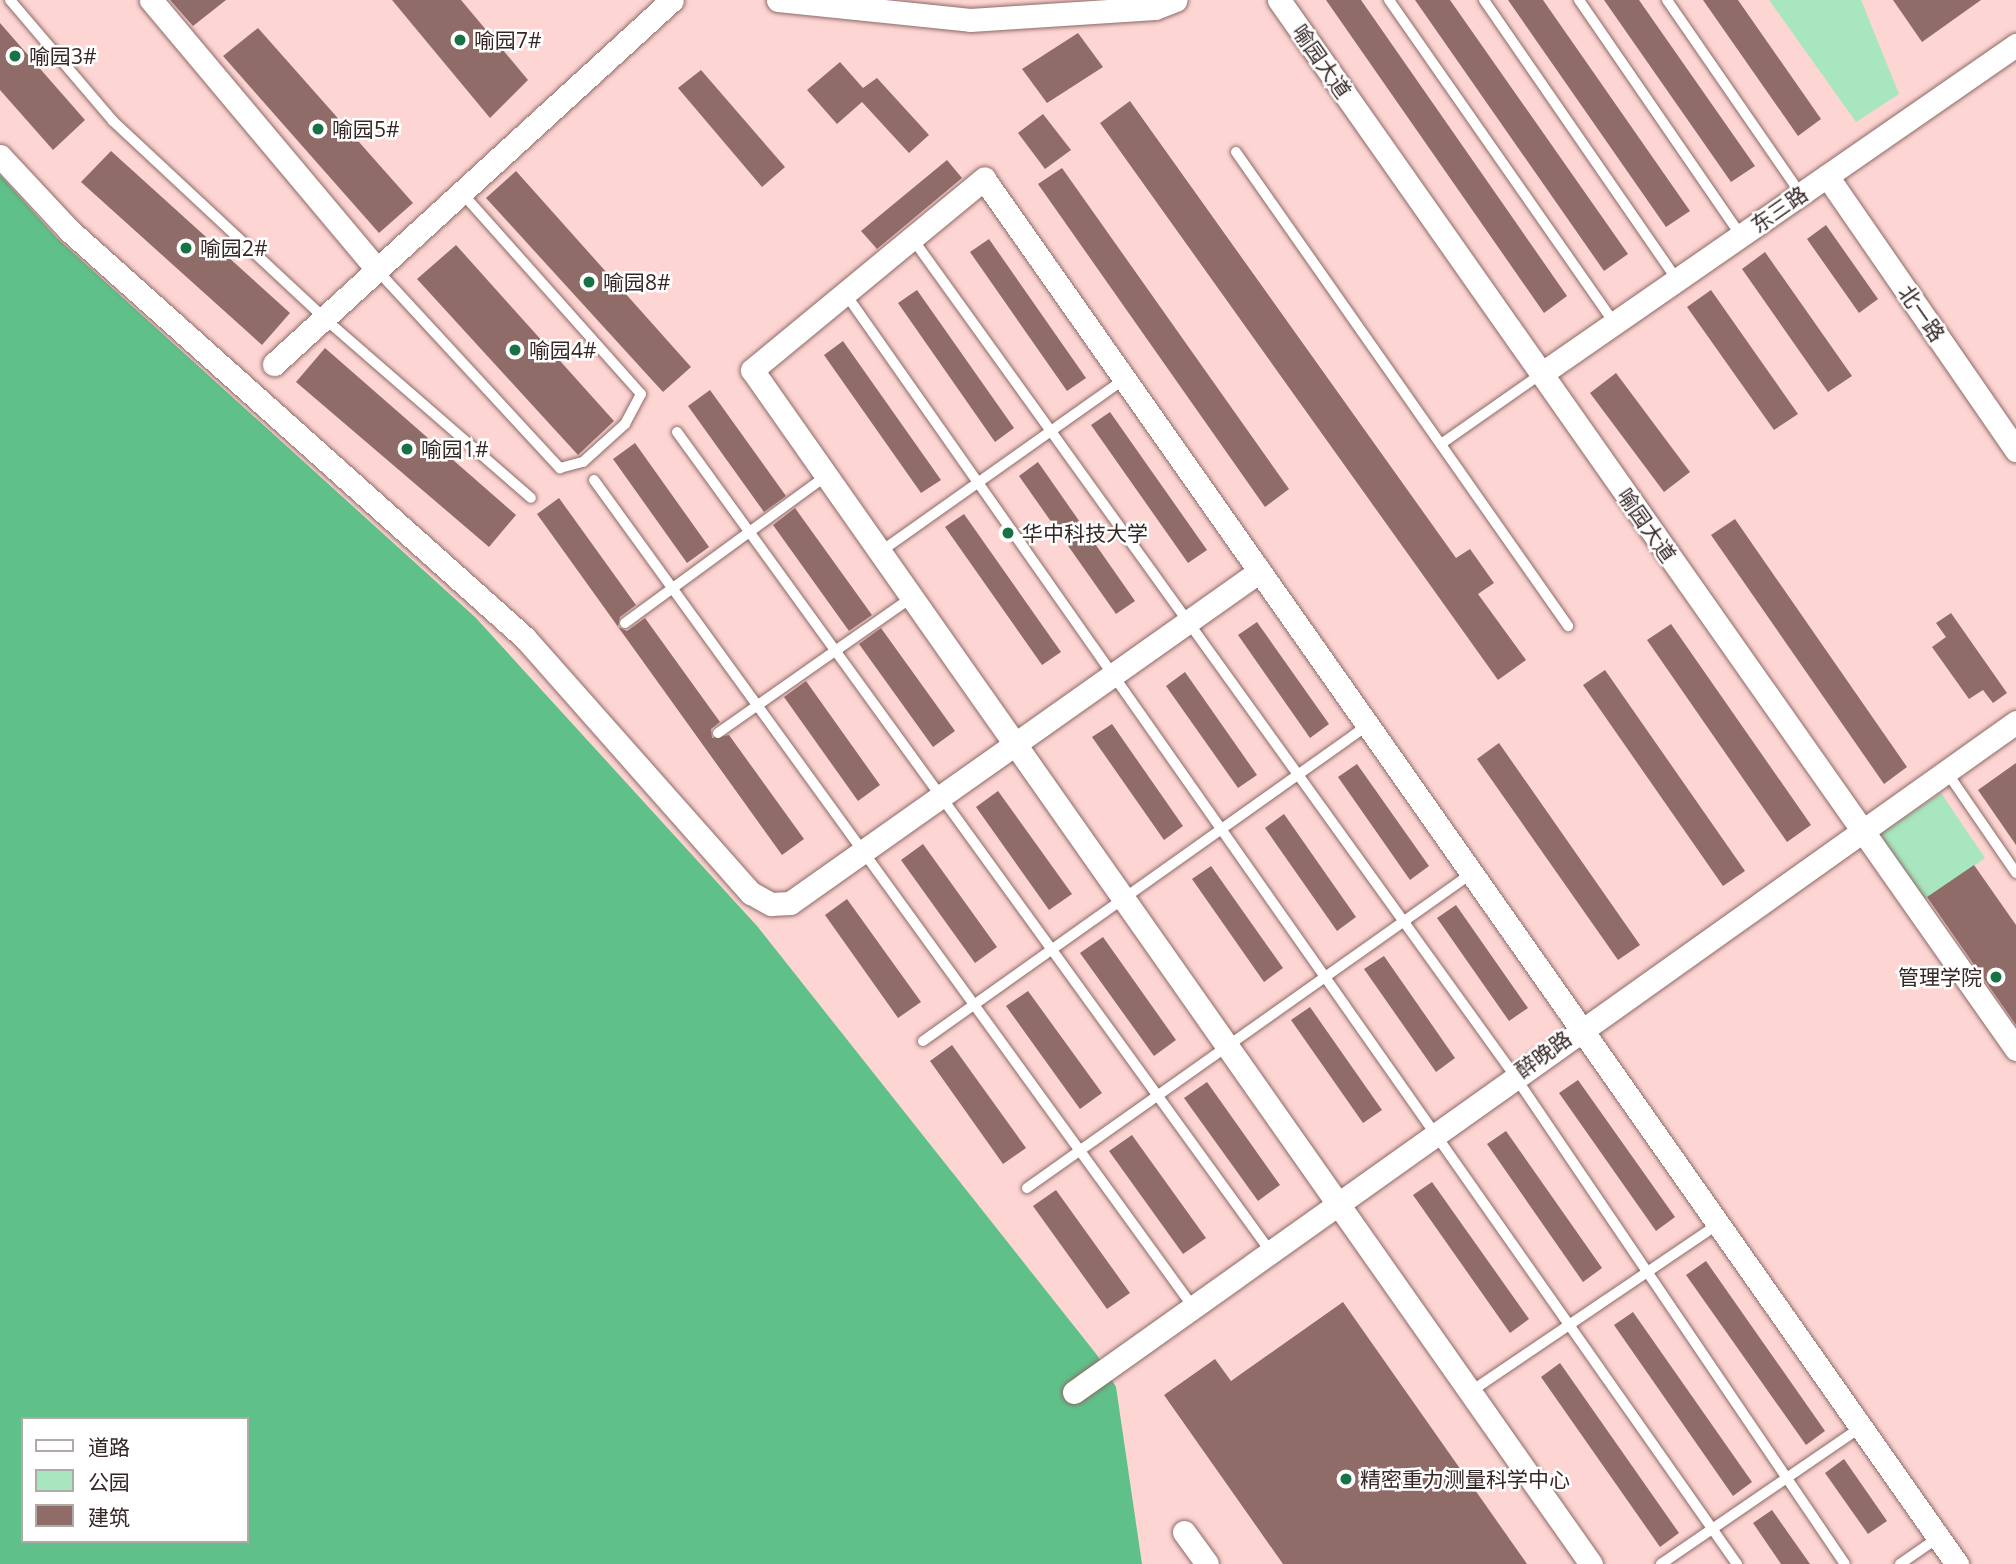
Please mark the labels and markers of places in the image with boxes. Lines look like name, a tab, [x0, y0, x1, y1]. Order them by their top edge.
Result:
place label: 喻园7#	[474, 27, 542, 53]
marker: 喻园7#	[452, 32, 468, 48]
place label: 喻园3#	[29, 43, 97, 69]
marker: 喻园3#	[7, 48, 23, 64]
place label: 喻园5#	[332, 116, 400, 142]
marker: 喻园5#	[310, 121, 326, 137]
place label: 喻园2#	[200, 235, 268, 261]
marker: 喻园2#	[178, 240, 194, 256]
place label: 喻园8#	[603, 269, 671, 295]
marker: 喻园8#	[581, 274, 597, 290]
place label: 喻园4#	[529, 337, 597, 363]
marker: 喻园4#	[507, 342, 523, 358]
place label: 喻园1#	[421, 436, 489, 462]
marker: 喻园1#	[399, 441, 415, 457]
place label: 华中科技大学	[1022, 520, 1148, 546]
marker: 华中科技大学	[1000, 525, 1016, 541]
place label: 管理学院	[1898, 964, 1982, 990]
marker: 管理学院	[1988, 969, 2004, 985]
place label: 精密重力测量科学中心	[1360, 1466, 1570, 1492]
marker: 精密重力测量科学中心	[1338, 1471, 1354, 1487]

